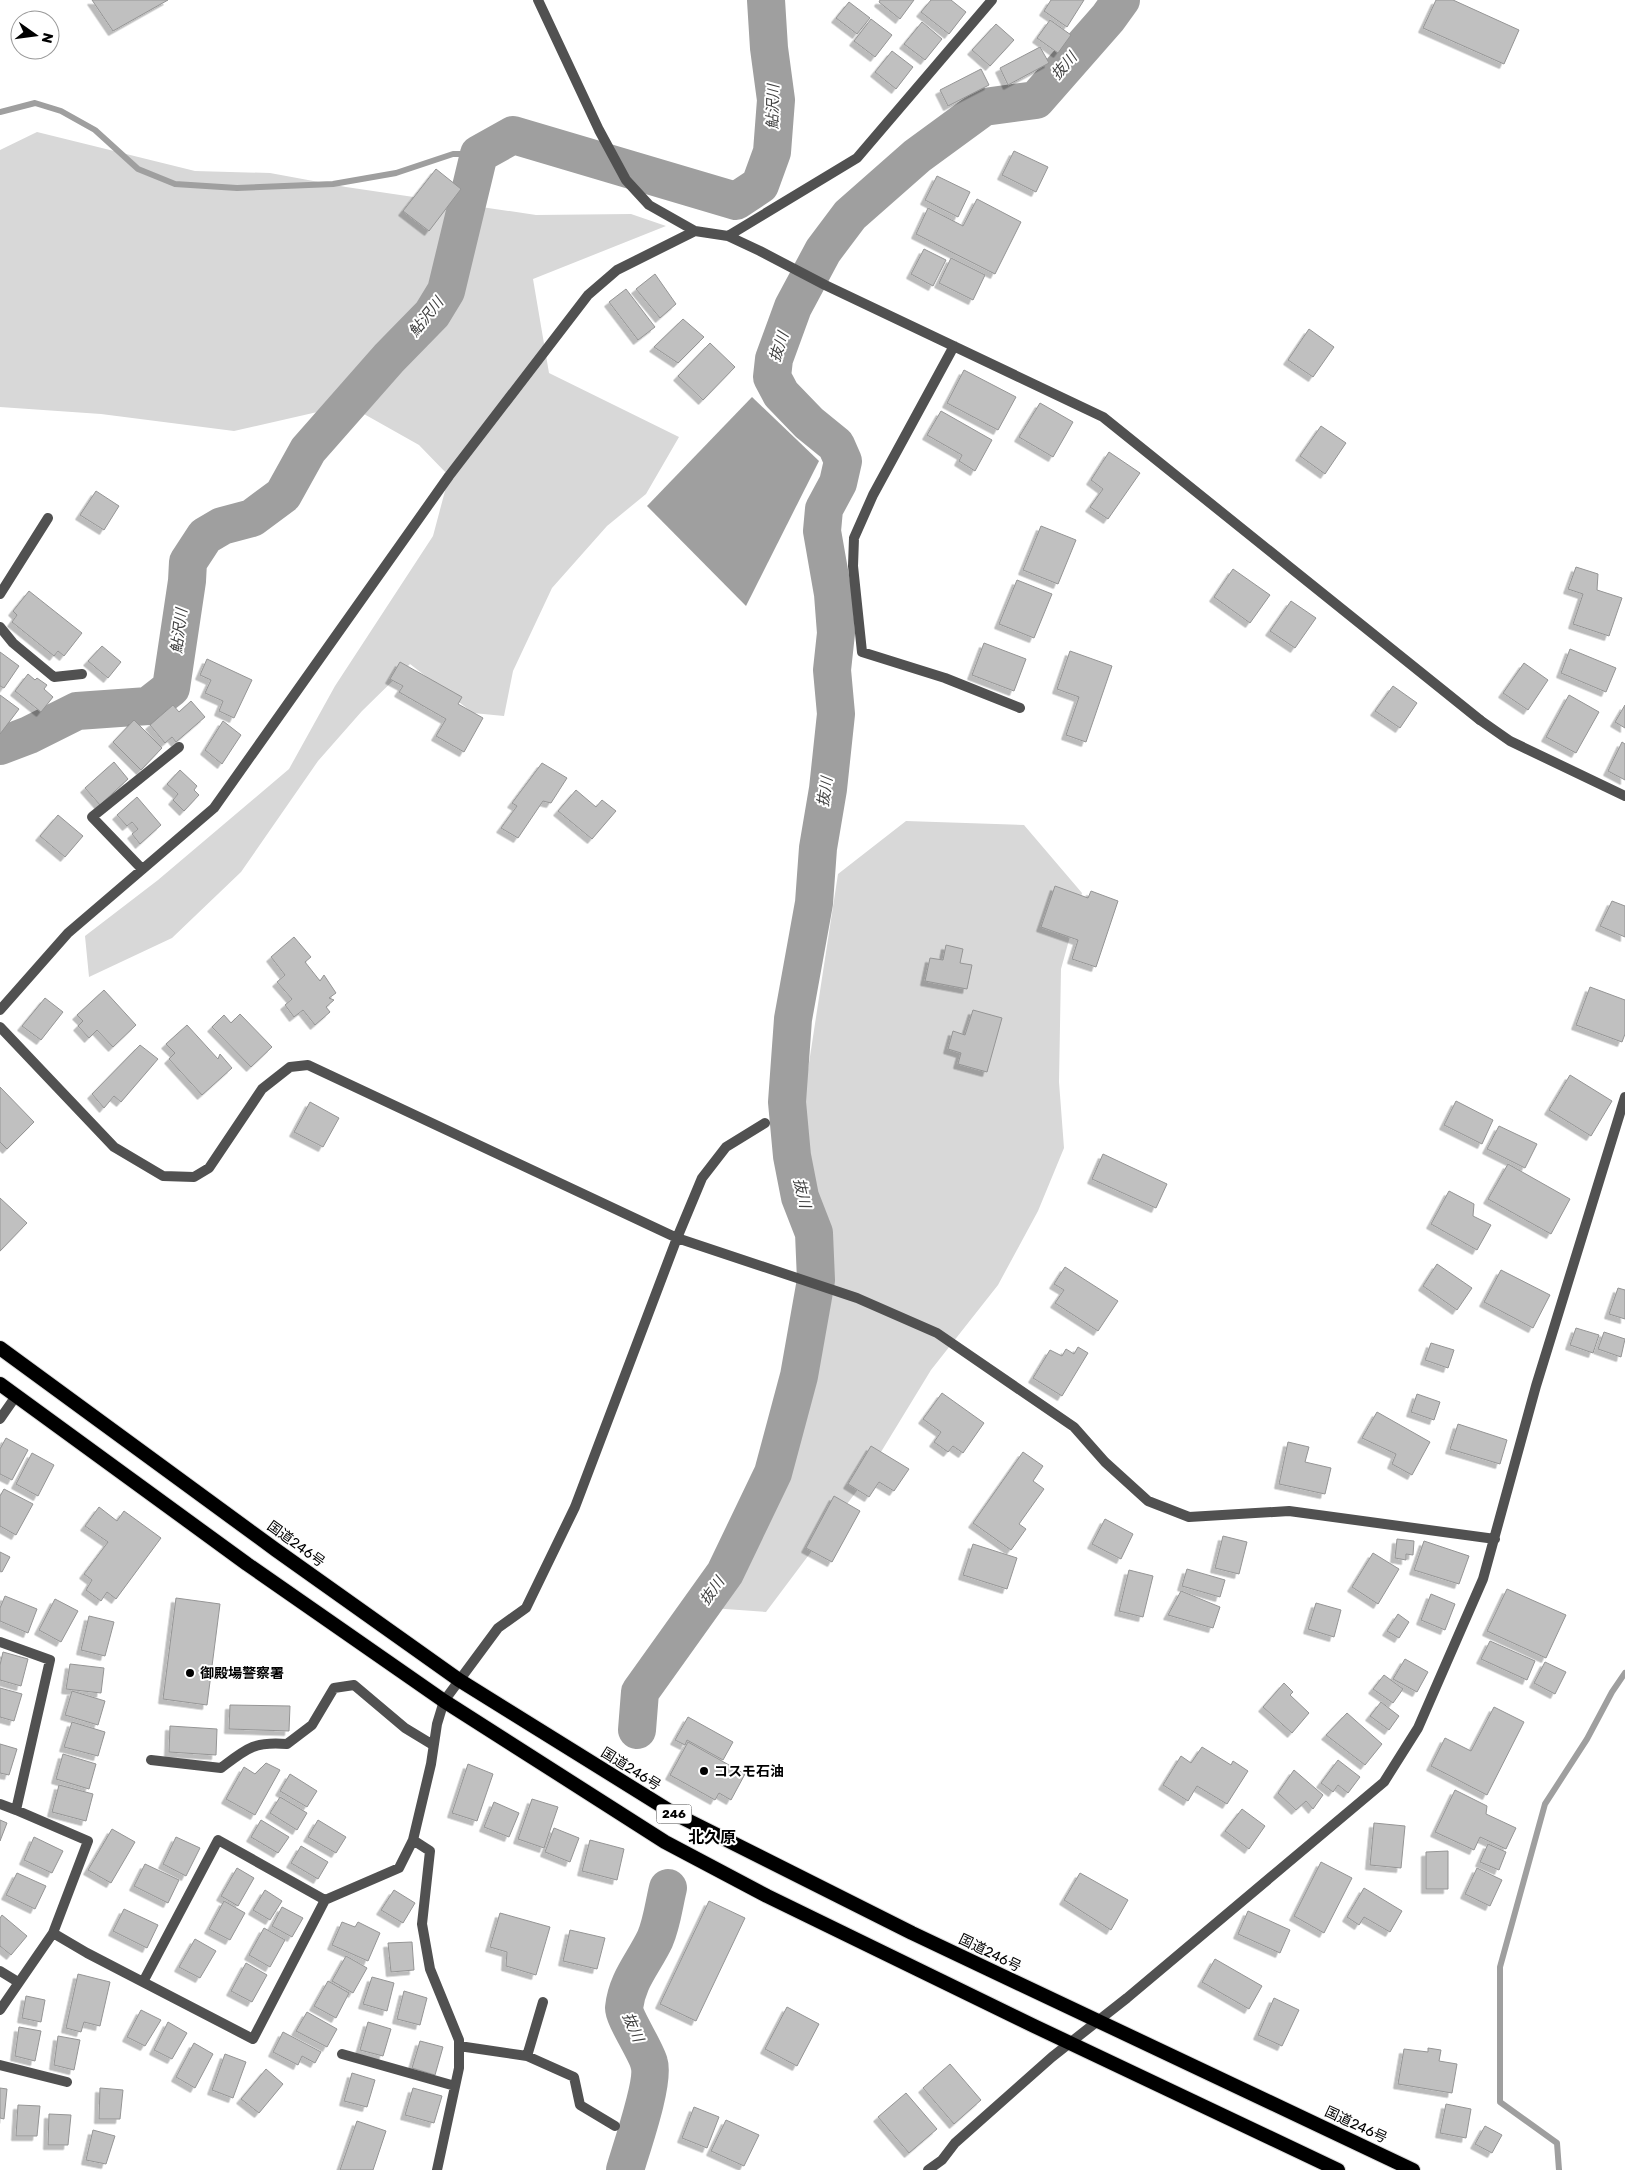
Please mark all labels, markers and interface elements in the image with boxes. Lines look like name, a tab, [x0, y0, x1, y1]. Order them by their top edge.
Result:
north arrow	[10, 10, 60, 60]
text: N	[38, 31, 57, 45]
water label: 抜川	[1047, 47, 1082, 83]
water label: 鮎沢川	[764, 82, 782, 130]
water label: 鮎沢川	[405, 292, 448, 340]
water label: 抜川	[766, 328, 793, 364]
water label: 鮎沢川	[167, 606, 191, 654]
water label: 抜川	[814, 774, 836, 808]
water label: 抜川	[790, 1176, 815, 1212]
street label: 国道246号	[264, 1517, 328, 1571]
water label: 抜川	[696, 1572, 729, 1608]
place label: 御殿場警察署	[200, 1665, 284, 1682]
marker: 御殿場警察署	[184, 1667, 196, 1679]
street label: 国道246号	[598, 1744, 664, 1794]
place label: コスモ石油	[714, 1763, 784, 1780]
marker: コスモ石油	[698, 1765, 710, 1777]
road number: 246	[656, 1805, 692, 1824]
district label: 北久原	[688, 1828, 736, 1847]
street label: 国道246号	[956, 1931, 1024, 1975]
water label: 抜川	[619, 2010, 648, 2046]
street label: 国道246号	[1322, 2103, 1390, 2147]

